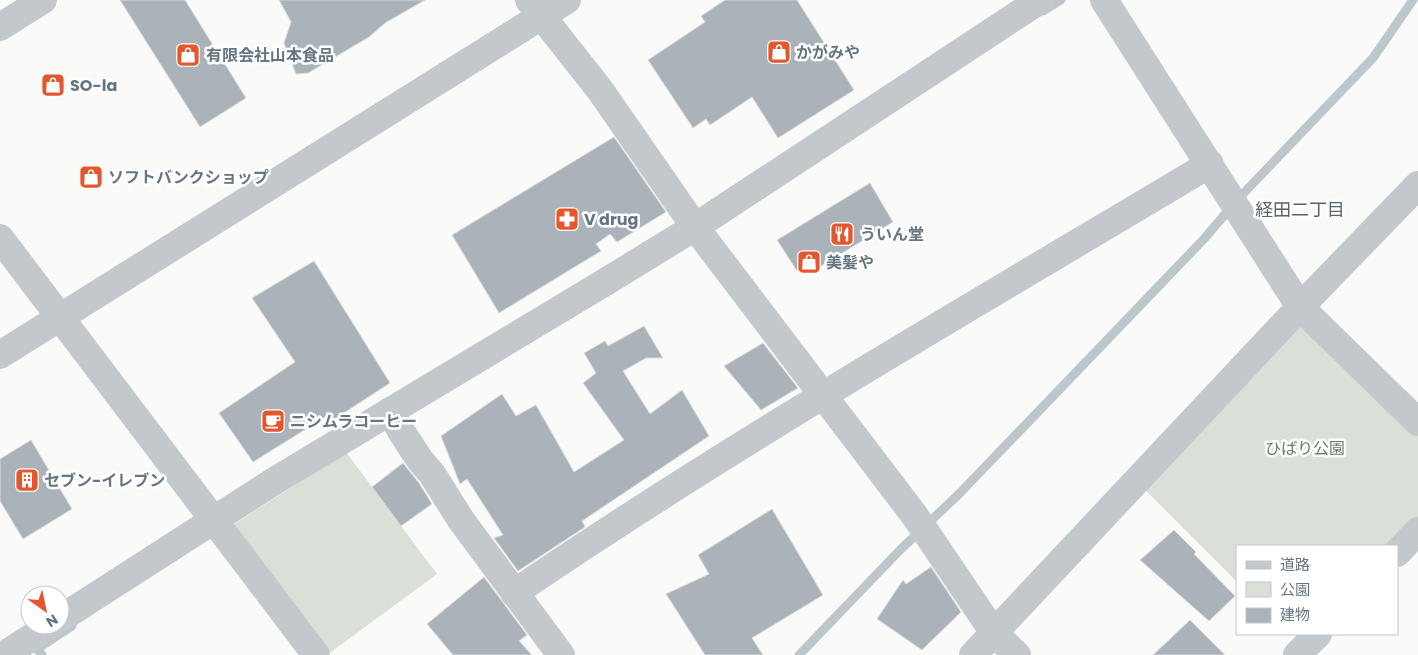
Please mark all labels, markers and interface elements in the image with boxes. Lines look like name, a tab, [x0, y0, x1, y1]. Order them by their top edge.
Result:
shop icon: かがみや	[766, 39, 792, 65]
place label: かがみや	[796, 41, 860, 64]
shop icon: 有限会社山本食品	[175, 42, 201, 68]
place label: 有限会社山本食品	[206, 44, 334, 67]
shop icon: SO-la	[40, 72, 66, 98]
place label: SO-la	[70, 74, 117, 97]
shop icon: ソフトバンクショップ	[78, 164, 104, 190]
place label: ソフトバンクショップ	[108, 166, 269, 189]
district label: 経田二丁目	[1255, 197, 1345, 222]
pharmacy icon: V drug	[554, 206, 580, 232]
place label: V drug	[584, 208, 638, 231]
restaurant icon: ういん堂	[829, 221, 855, 247]
place label: ういん堂	[860, 223, 924, 246]
shop icon: 美髪や	[796, 249, 822, 275]
place label: 美髪や	[826, 251, 874, 274]
cafe icon: ニシムラコーヒー	[260, 408, 286, 434]
place label: ニシムラコーヒー	[290, 410, 417, 433]
park label: ひばり公園	[1265, 437, 1345, 460]
building icon: セブン-イレブン	[14, 467, 40, 493]
place label: セブン-イレブン	[44, 469, 165, 492]
legend	[1236, 545, 1398, 635]
text: 道路	[1280, 554, 1310, 575]
text: 公園	[1280, 579, 1310, 600]
north arrow	[20, 585, 70, 635]
text: 建物	[1280, 604, 1310, 625]
text: N	[42, 610, 62, 632]

